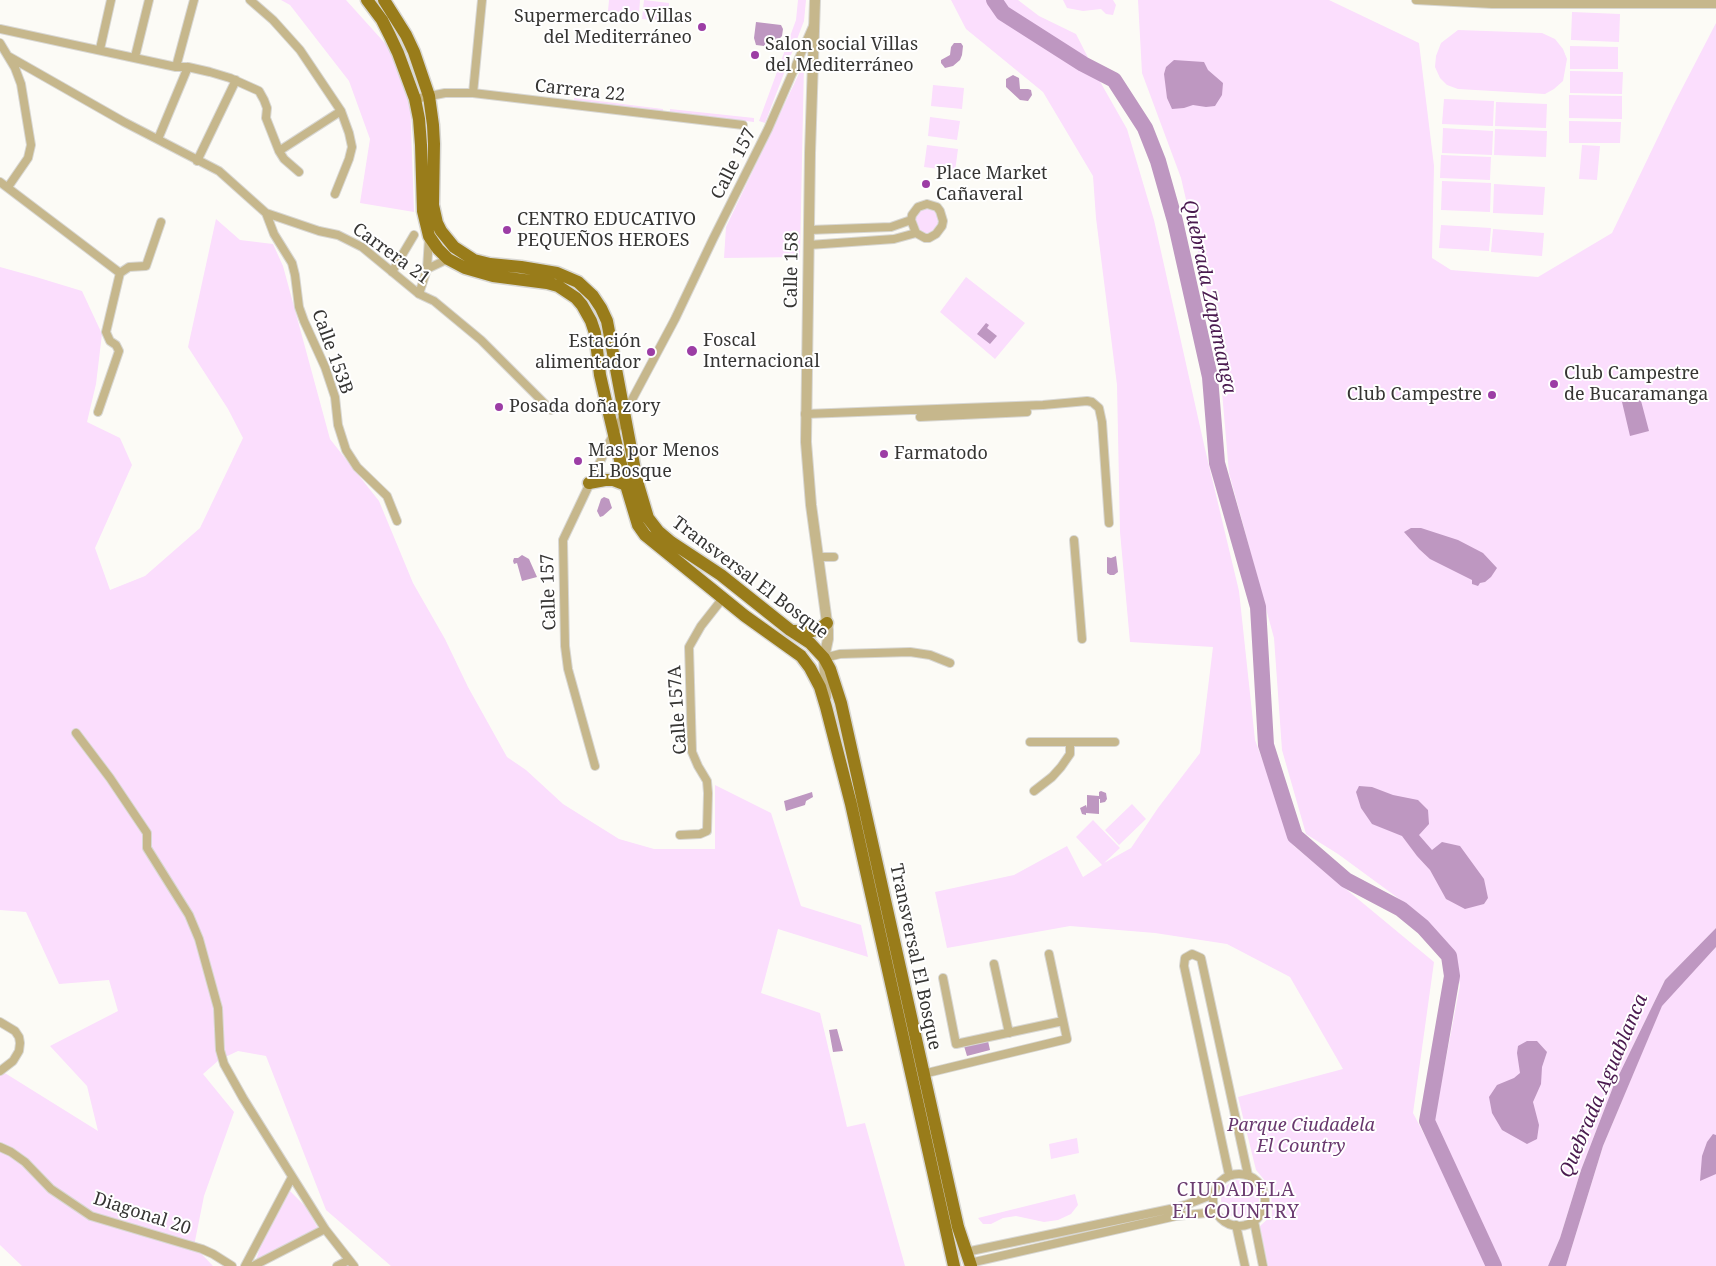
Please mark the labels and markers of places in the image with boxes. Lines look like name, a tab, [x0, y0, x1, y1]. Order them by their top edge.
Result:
place label: Supermercado Villas del Mediterráneo	[514, 6, 692, 48]
marker: Supermercado Villas del Mediterráneo	[696, 21, 708, 33]
place label: Salon social Villas del Mediterráneo	[765, 34, 918, 76]
marker: Salon social Villas del Mediterráneo	[749, 49, 761, 61]
place label: Place Market Cañaveral	[936, 163, 1047, 205]
marker: Place Market Cañaveral	[920, 178, 932, 190]
place label: CENTRO EDUCATIVO PEQUEÑOS HEROES	[517, 209, 696, 252]
marker: CENTRO EDUCATIVO PEQUEÑOS HEROES	[501, 224, 513, 236]
place label: Foscal Internacional	[703, 330, 820, 372]
place label: Estación alimentador	[535, 331, 641, 374]
marker: Foscal Internacional	[685, 344, 699, 358]
marker: Estación alimentador	[645, 346, 657, 358]
place label: Club Campestre de Bucaramanga	[1564, 363, 1708, 406]
marker: Club Campestre de Bucaramanga	[1548, 378, 1560, 390]
place label: Club Campestre	[1347, 384, 1482, 406]
marker: Club Campestre	[1486, 389, 1498, 401]
place label: Posada doña zory	[509, 396, 660, 418]
marker: Posada doña zory	[493, 401, 505, 413]
place label: Mas por Menos El Bosque	[588, 440, 719, 482]
place label: Farmatodo	[894, 443, 988, 465]
marker: Farmatodo	[878, 448, 890, 460]
marker: Mas por Menos El Bosque	[572, 455, 584, 467]

